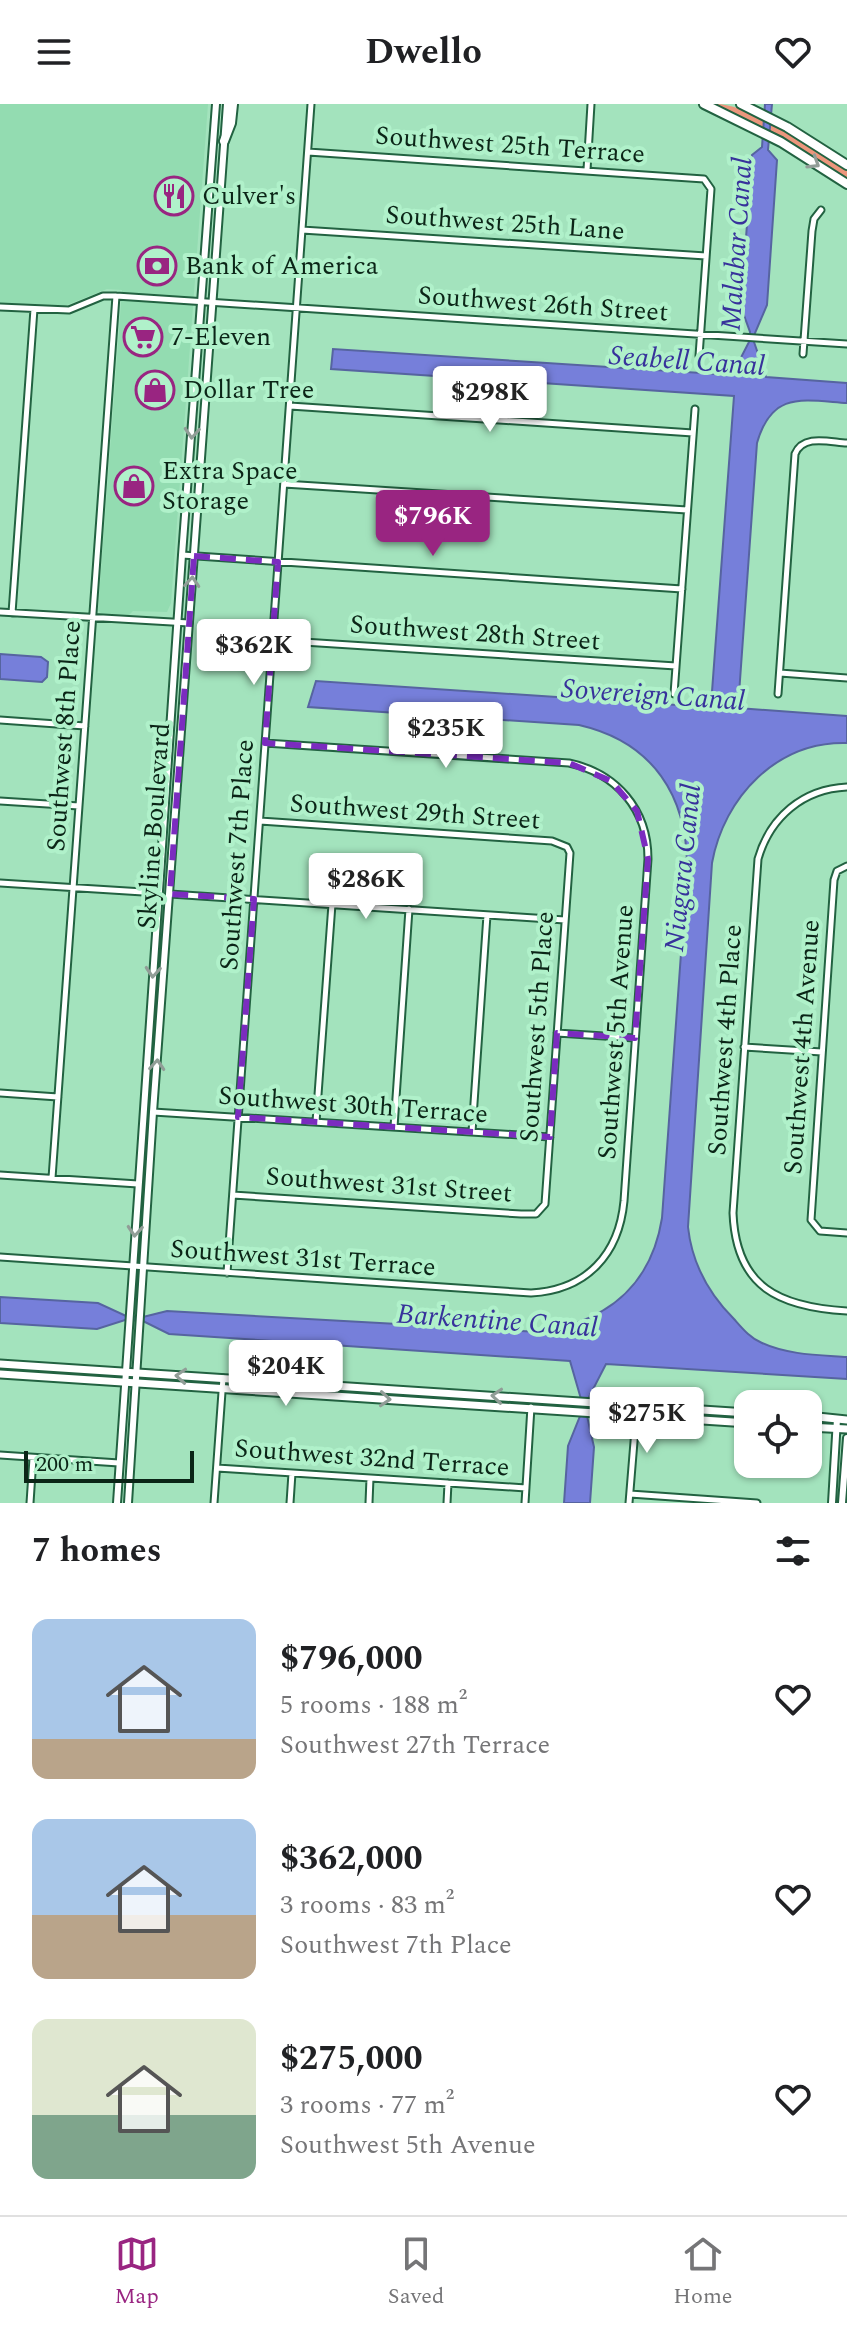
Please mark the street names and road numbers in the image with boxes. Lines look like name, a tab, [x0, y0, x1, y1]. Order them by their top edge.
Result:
street label: Southwest 25th Terrace	[374, 116, 646, 174]
street label: Southwest 25th Lane	[384, 195, 626, 251]
street label: Southwest 26th Street	[416, 275, 670, 333]
street label: Southwest 28th Street	[348, 604, 602, 662]
street label: Southwest 8th Place	[36, 619, 92, 853]
street label: Skyline Boulevard	[127, 721, 181, 931]
street label: Southwest 7th Place	[209, 738, 265, 972]
street label: Southwest 29th Street	[288, 783, 542, 841]
street label: Southwest 5th Avenue	[587, 903, 645, 1161]
street label: Southwest 5th Place	[509, 910, 565, 1144]
street label: Southwest 4th Avenue	[773, 918, 831, 1176]
street label: Southwest 4th Place	[697, 923, 753, 1157]
street label: Southwest 30th Terrace	[217, 1076, 489, 1134]
street label: Southwest 31st Street	[265, 1156, 513, 1214]
street label: Southwest 31st Terrace	[169, 1229, 437, 1287]
street label: Southwest 32nd Terrace	[233, 1428, 511, 1488]

